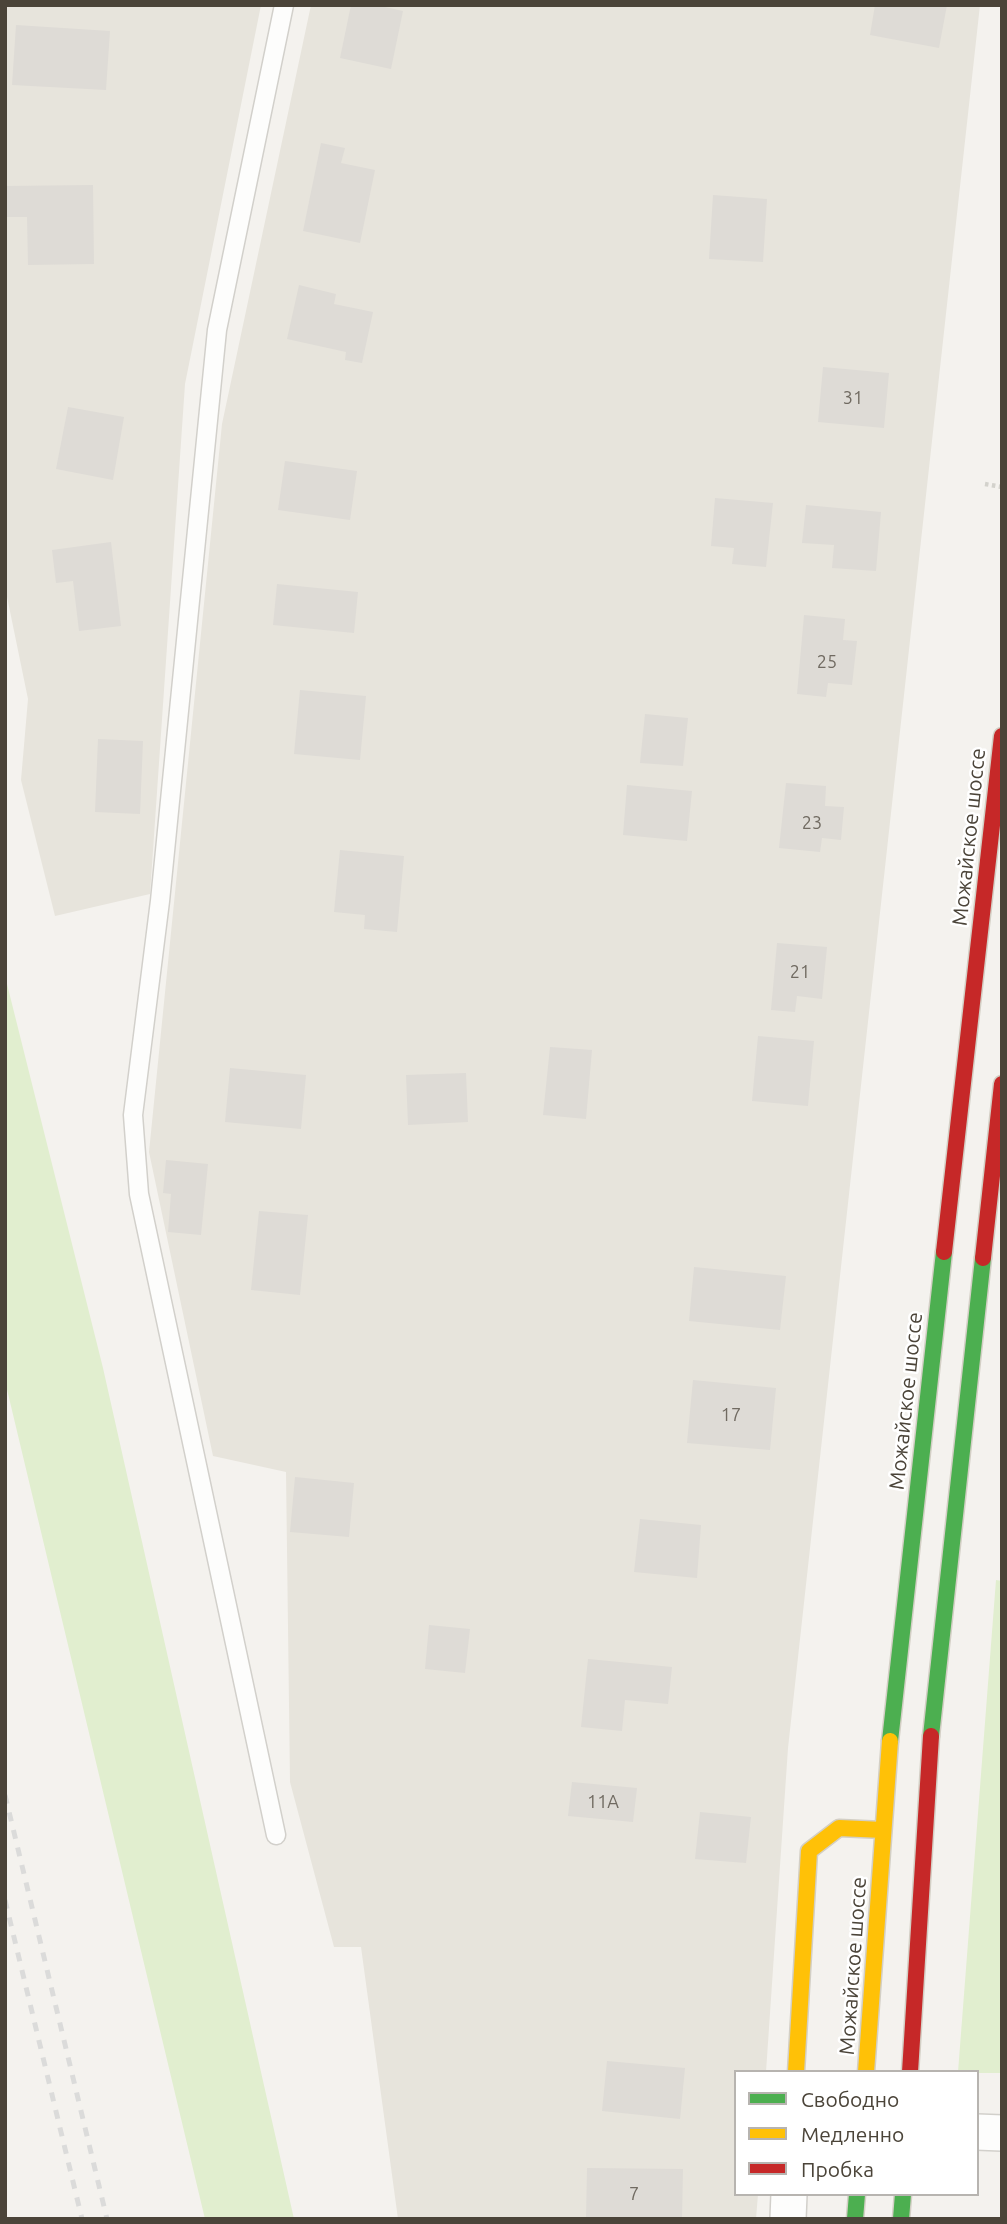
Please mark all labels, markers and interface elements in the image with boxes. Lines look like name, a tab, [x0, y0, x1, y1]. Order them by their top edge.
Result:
house number: 31	[843, 387, 863, 409]
house number: 25	[817, 651, 837, 673]
street label: Можайское шоссе	[947, 747, 991, 927]
house number: 23	[802, 812, 822, 834]
house number: 21	[790, 961, 810, 983]
street label: Можайское шоссе	[884, 1311, 928, 1491]
house number: 17	[721, 1404, 741, 1426]
house number: 11А	[587, 1791, 619, 1813]
street label: Можайское шоссе	[834, 1876, 872, 2056]
legend	[734, 2070, 979, 2196]
text: Свободно	[801, 2087, 899, 2111]
text: Медленно	[801, 2122, 904, 2146]
text: Пробка	[801, 2157, 874, 2181]
house number: 7	[629, 2183, 639, 2205]

